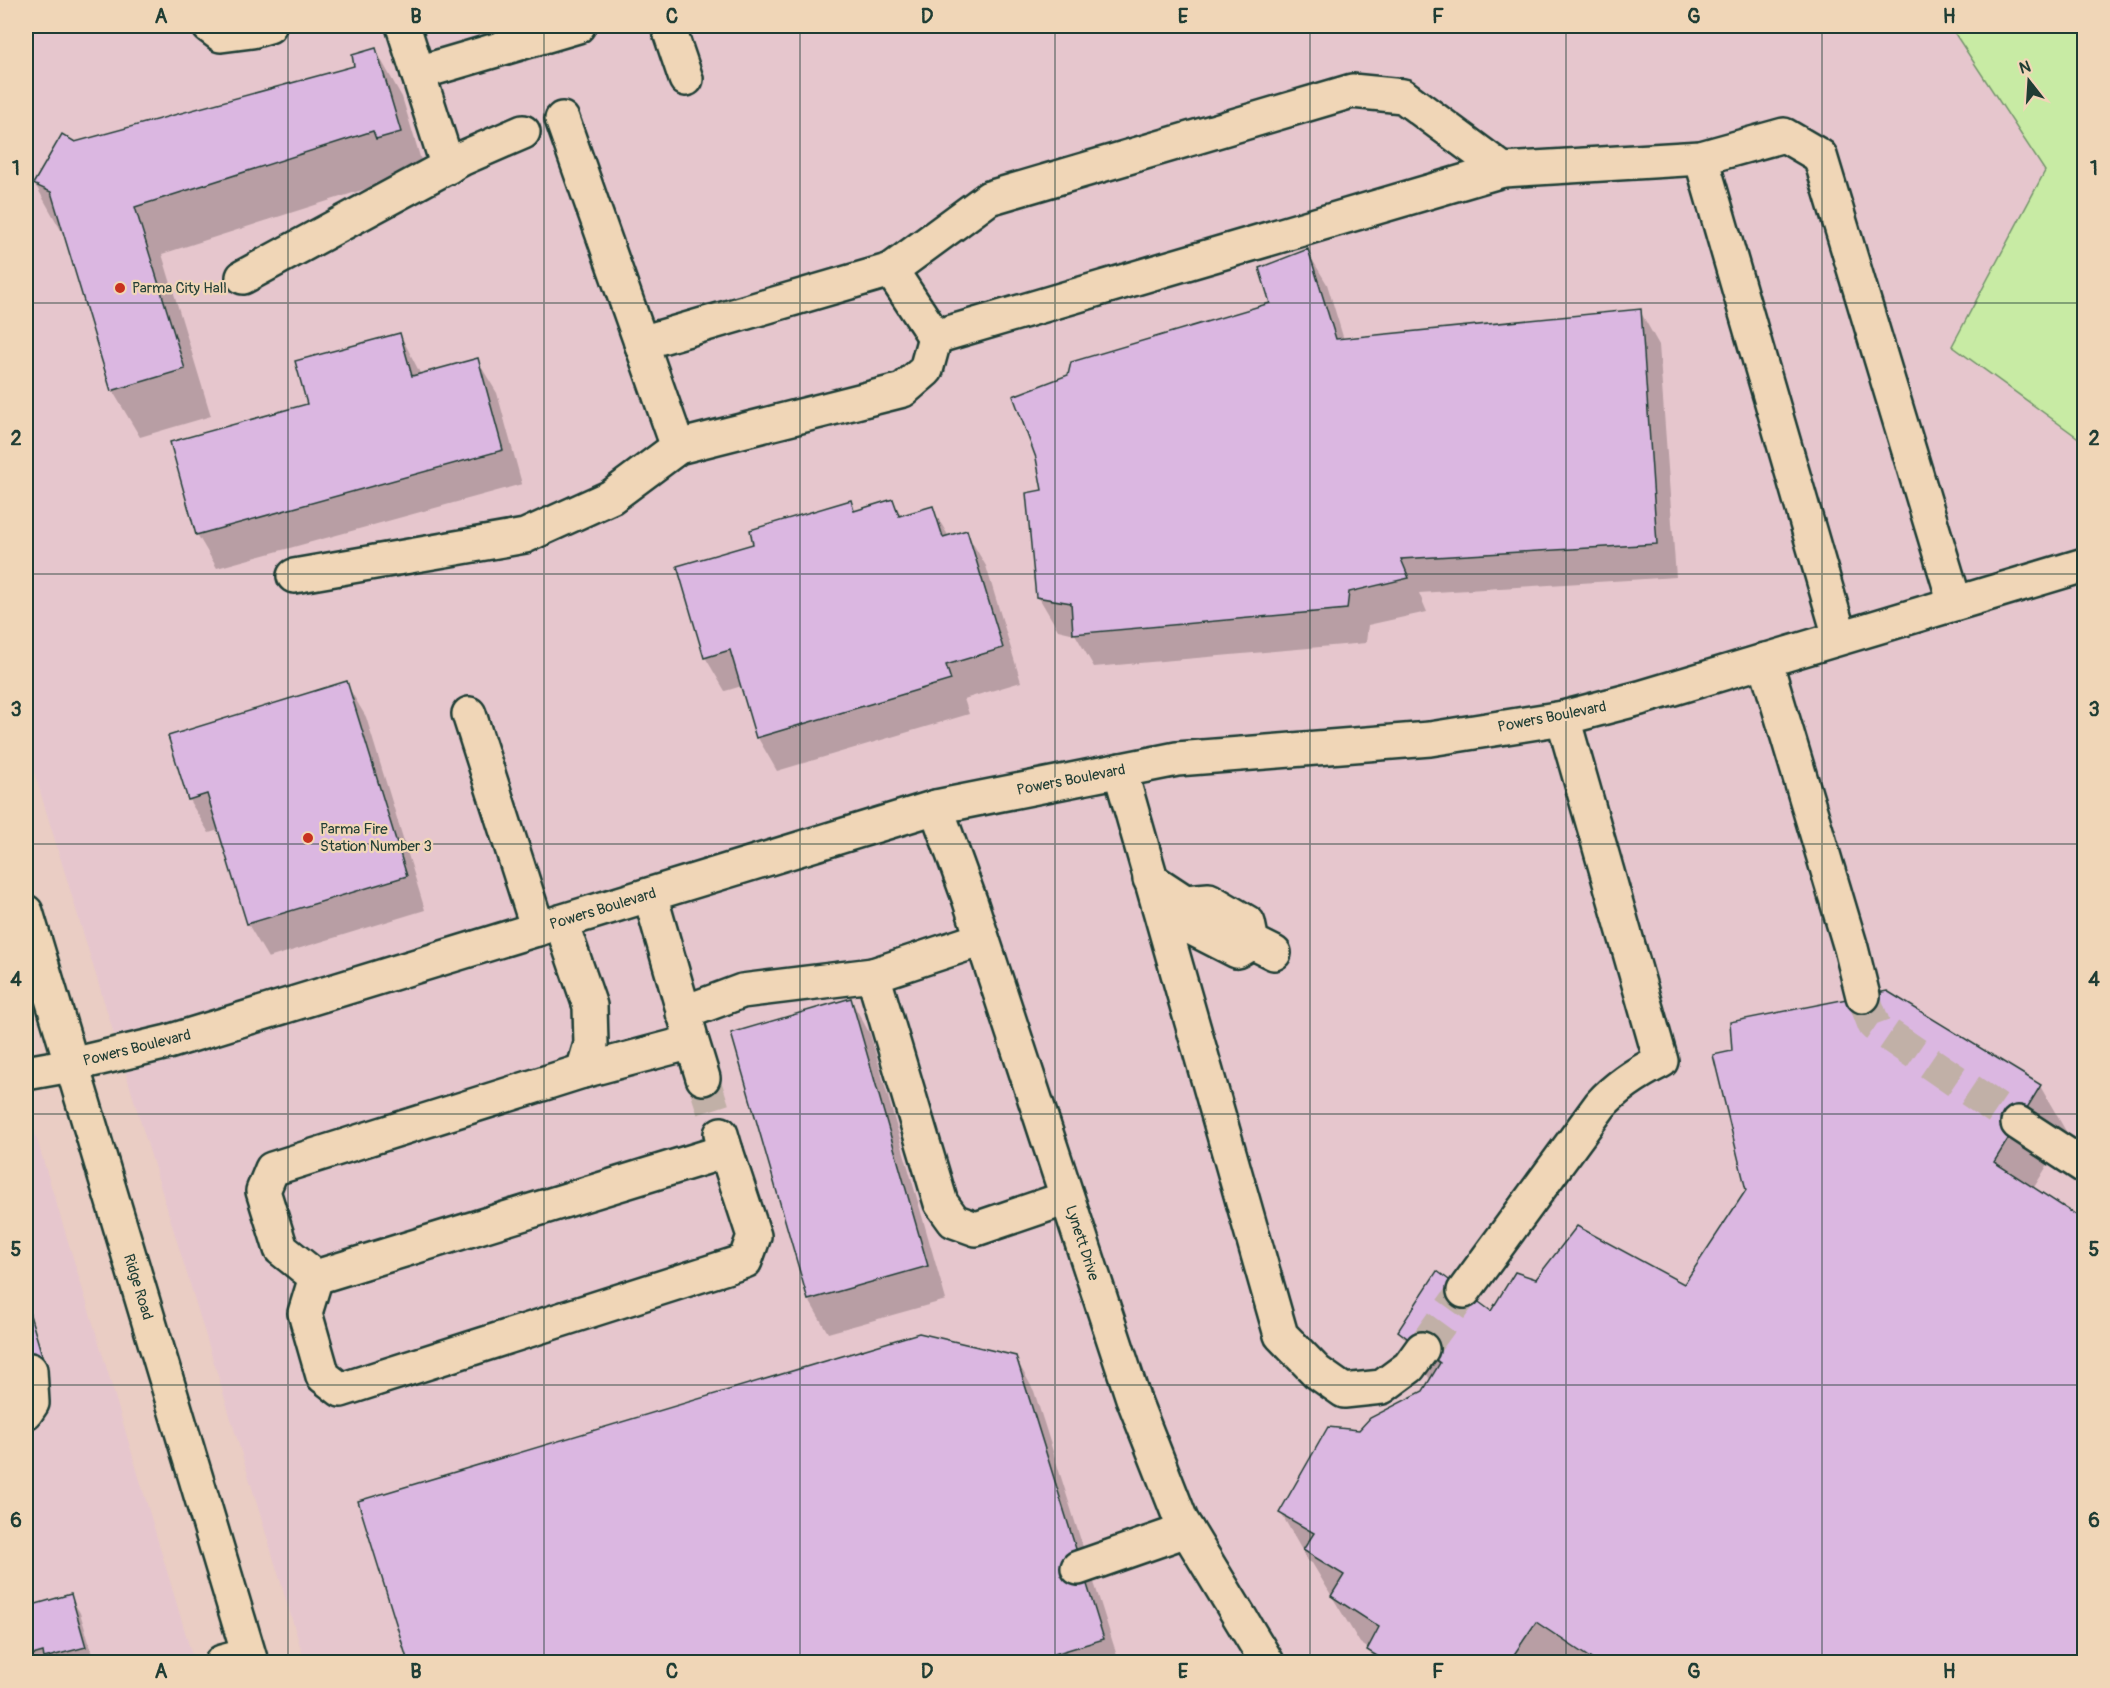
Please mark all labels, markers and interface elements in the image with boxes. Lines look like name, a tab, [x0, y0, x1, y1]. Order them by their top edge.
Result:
text: A	[155, 4, 168, 29]
text: B	[410, 4, 422, 29]
text: C	[666, 4, 678, 29]
text: D	[921, 4, 934, 29]
text: E	[1178, 4, 1189, 29]
text: F	[1432, 4, 1444, 29]
text: G	[1687, 4, 1701, 29]
text: H	[1943, 4, 1956, 29]
north arrow	[1999, 51, 2059, 111]
text: N	[2017, 56, 2033, 79]
text: 1	[12, 156, 20, 181]
text: 1	[2090, 156, 2098, 181]
place label: Parma City Hall	[132, 279, 227, 298]
marker: Parma City Hall	[113, 281, 127, 295]
text: 2	[10, 426, 22, 451]
text: 2	[2088, 426, 2100, 451]
text: 3	[10, 697, 22, 722]
street label: Powers Boulevard	[1496, 697, 1608, 737]
text: 3	[2088, 697, 2100, 722]
street label: Powers Boulevard	[1015, 760, 1127, 800]
place label: Parma Fire Station Number 3	[320, 820, 432, 856]
marker: Parma Fire Station Number 3	[301, 831, 315, 845]
street label: Powers Boulevard	[548, 884, 658, 934]
text: 4	[10, 967, 22, 992]
text: 4	[2088, 967, 2100, 992]
street label: Powers Boulevard	[81, 1025, 193, 1071]
street label: Lynett Drive	[1061, 1203, 1103, 1284]
text: 5	[11, 1237, 22, 1262]
text: 5	[2089, 1237, 2100, 1262]
street label: Ridge Road	[119, 1252, 157, 1322]
text: 6	[10, 1508, 22, 1533]
text: 6	[2088, 1508, 2100, 1533]
text: A	[155, 1659, 168, 1684]
text: B	[410, 1659, 422, 1684]
text: C	[666, 1659, 678, 1684]
text: D	[921, 1659, 934, 1684]
text: E	[1178, 1659, 1189, 1684]
text: F	[1432, 1659, 1444, 1684]
text: G	[1687, 1659, 1701, 1684]
text: H	[1943, 1659, 1956, 1684]

